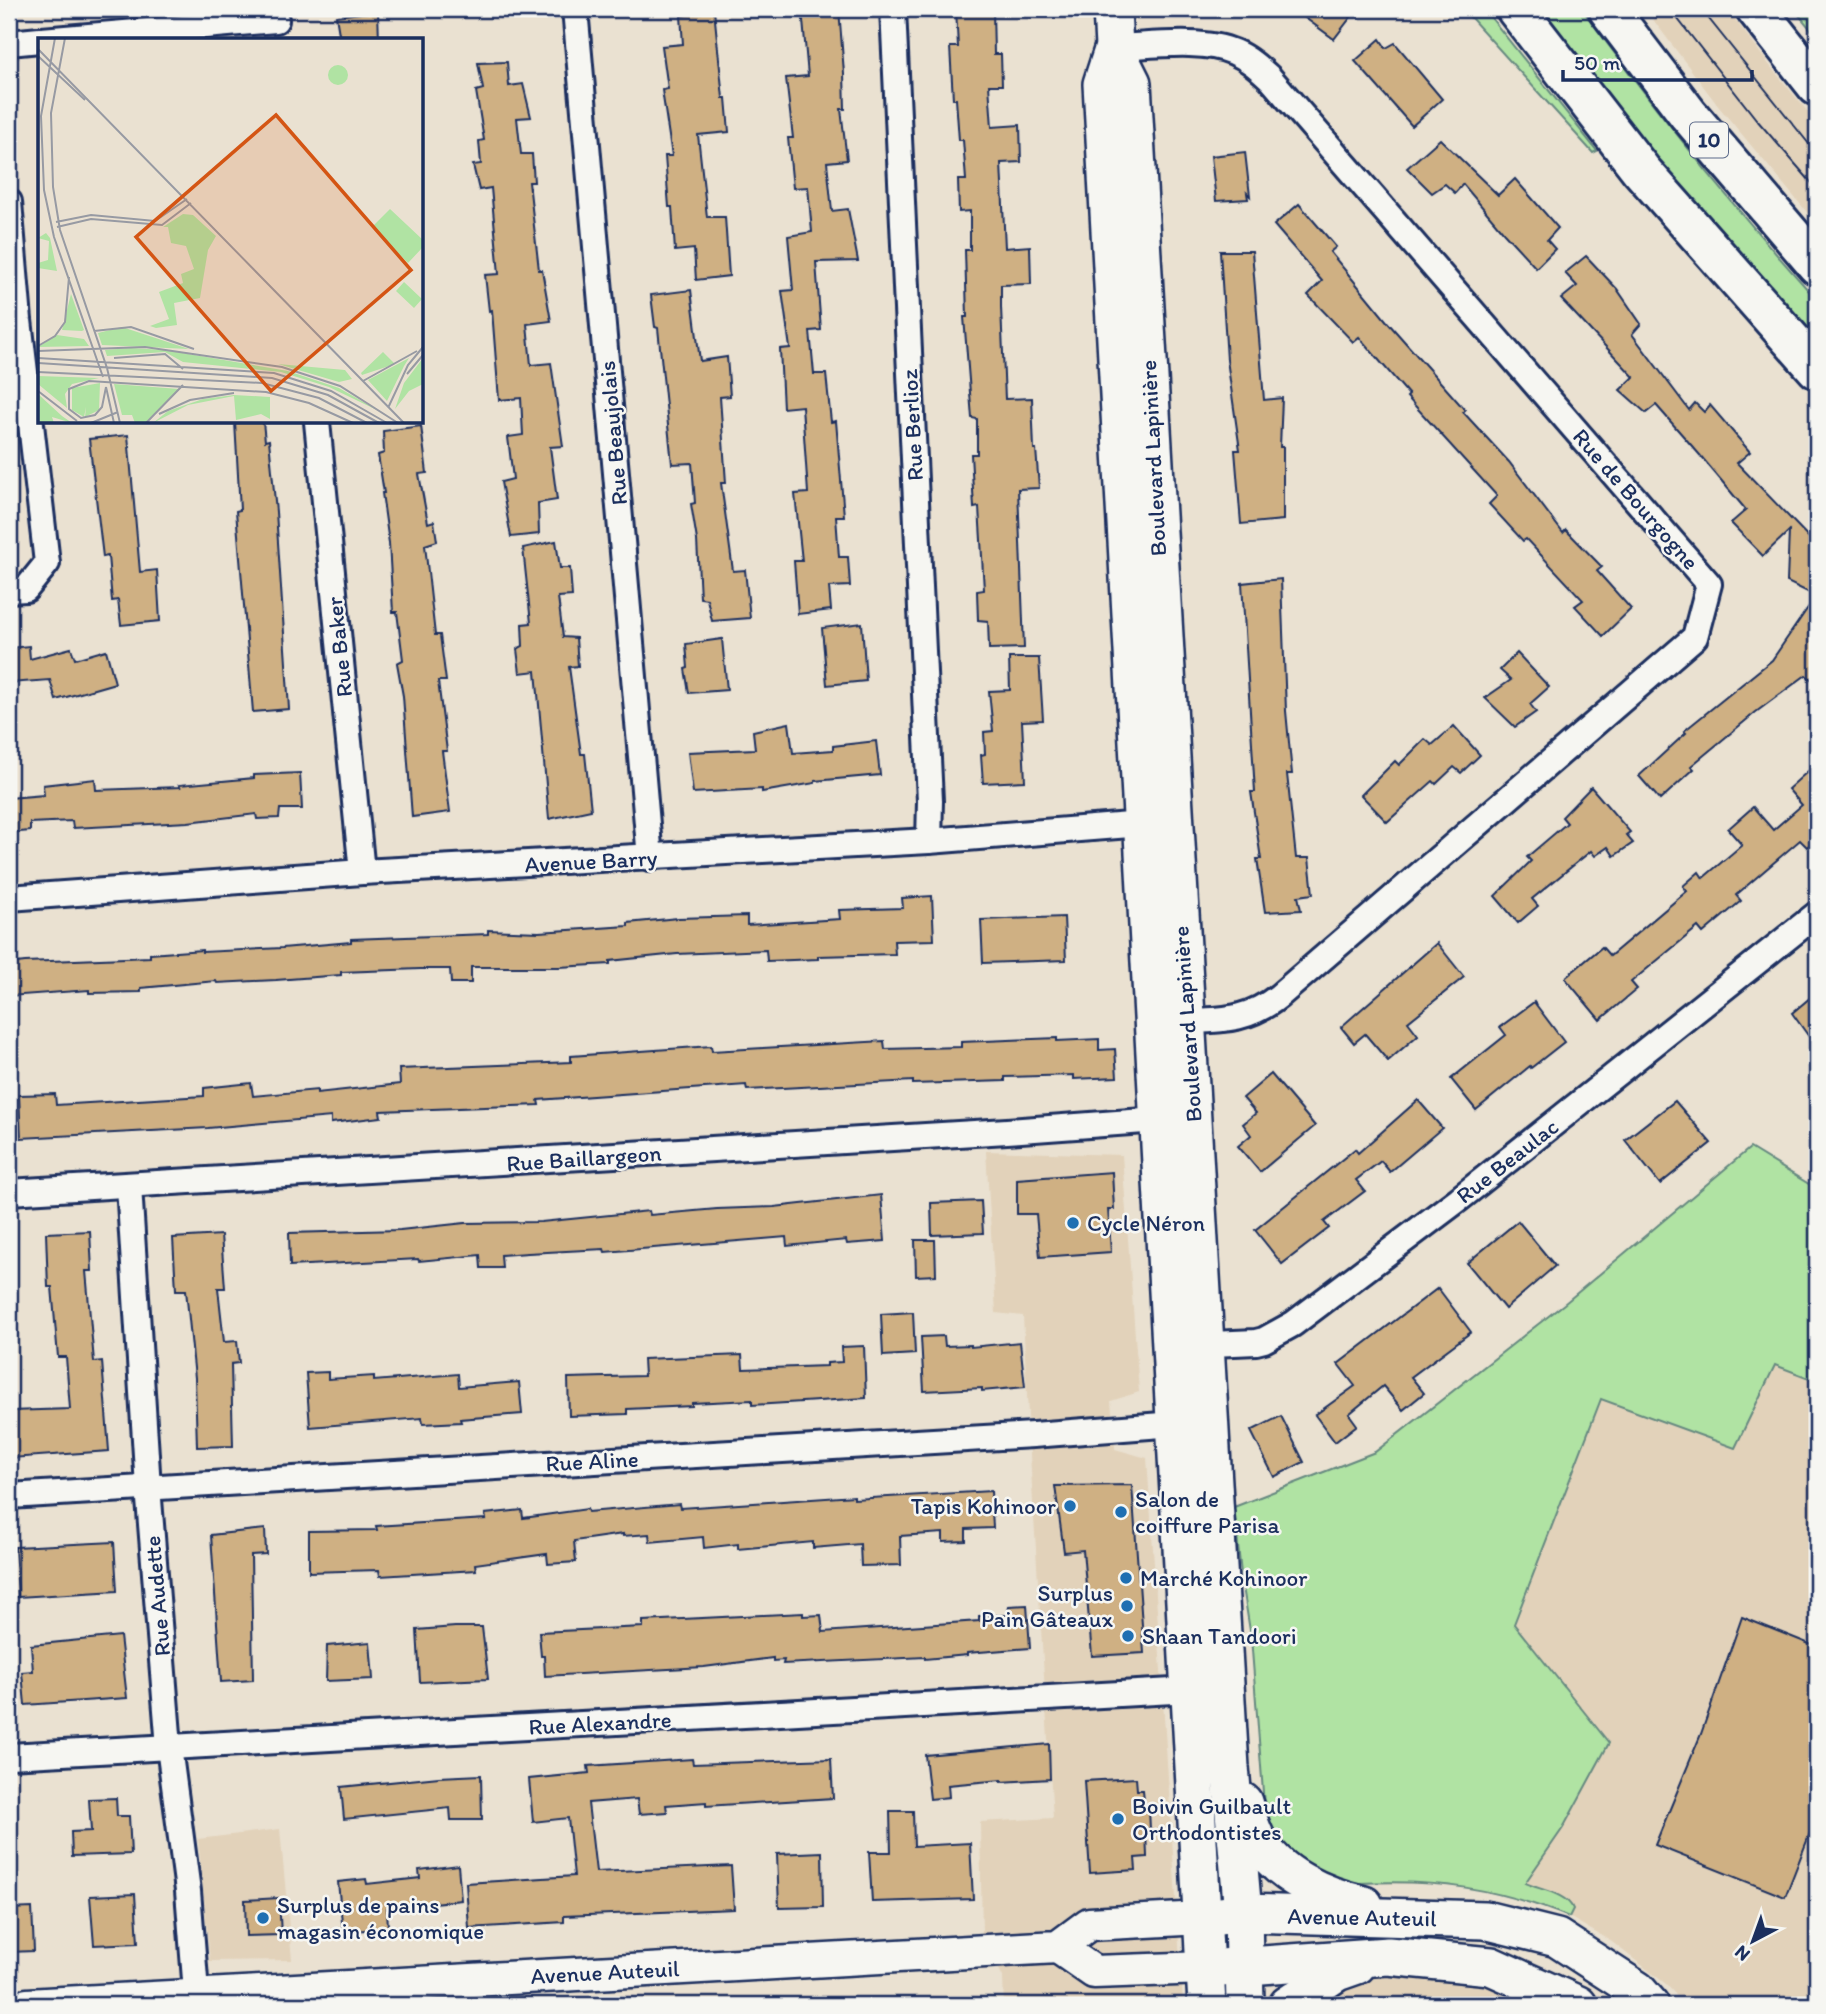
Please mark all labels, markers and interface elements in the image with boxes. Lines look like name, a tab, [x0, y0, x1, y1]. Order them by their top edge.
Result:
inset map	[38, 38, 424, 424]
scale bar	[1563, 38, 1752, 82]
text: 50 m	[1574, 50, 1621, 75]
road number: 10	[1690, 122, 1728, 158]
street label: Boulevard Lapinière	[1134, 359, 1172, 557]
street label: Rue Beaujolais	[593, 360, 633, 506]
street label: Rue Berlioz	[895, 368, 929, 482]
street label: Rue de Bourgogne	[1567, 423, 1705, 575]
street label: Rue Baker	[320, 595, 358, 698]
street label: Avenue Barry	[524, 844, 658, 878]
street label: Boulevard Lapinière	[1166, 925, 1208, 1123]
street label: Rue Beaulac	[1450, 1112, 1564, 1210]
street label: Rue Baillargeon	[505, 1139, 663, 1177]
place label: Cycle Néron	[1087, 1209, 1205, 1237]
marker: Cycle Néron	[1065, 1215, 1081, 1231]
street label: Rue Aline	[545, 1445, 639, 1477]
place label: Salon de coiffure Parisa	[1135, 1485, 1279, 1539]
place label: Tapis Kohinoor	[911, 1492, 1056, 1520]
marker: Tapis Kohinoor	[1062, 1498, 1078, 1514]
marker: Salon de coiffure Parisa	[1113, 1504, 1129, 1520]
street label: Rue Audette	[138, 1534, 176, 1658]
place label: Marché Kohinoor	[1140, 1564, 1308, 1592]
marker: Marché Kohinoor	[1118, 1570, 1134, 1586]
place label: Surplus Pain Gâteaux	[981, 1579, 1114, 1633]
marker: Surplus Pain Gâteaux	[1119, 1598, 1135, 1614]
place label: Shaan Tandoori	[1142, 1622, 1297, 1650]
marker: Shaan Tandoori	[1120, 1628, 1136, 1644]
street label: Rue Alexandre	[528, 1705, 672, 1741]
place label: Boivin Guilbault Orthodontistes	[1132, 1792, 1292, 1846]
marker: Boivin Guilbault Orthodontistes	[1110, 1811, 1126, 1827]
place label: Surplus de pains magasin économique	[277, 1891, 484, 1945]
street label: Avenue Auteuil	[1287, 1902, 1437, 1932]
north arrow	[1717, 1906, 1787, 1976]
marker: Surplus de pains magasin économique	[255, 1910, 271, 1926]
text: N	[1730, 1941, 1755, 1966]
street label: Avenue Auteuil	[530, 1954, 681, 1990]

